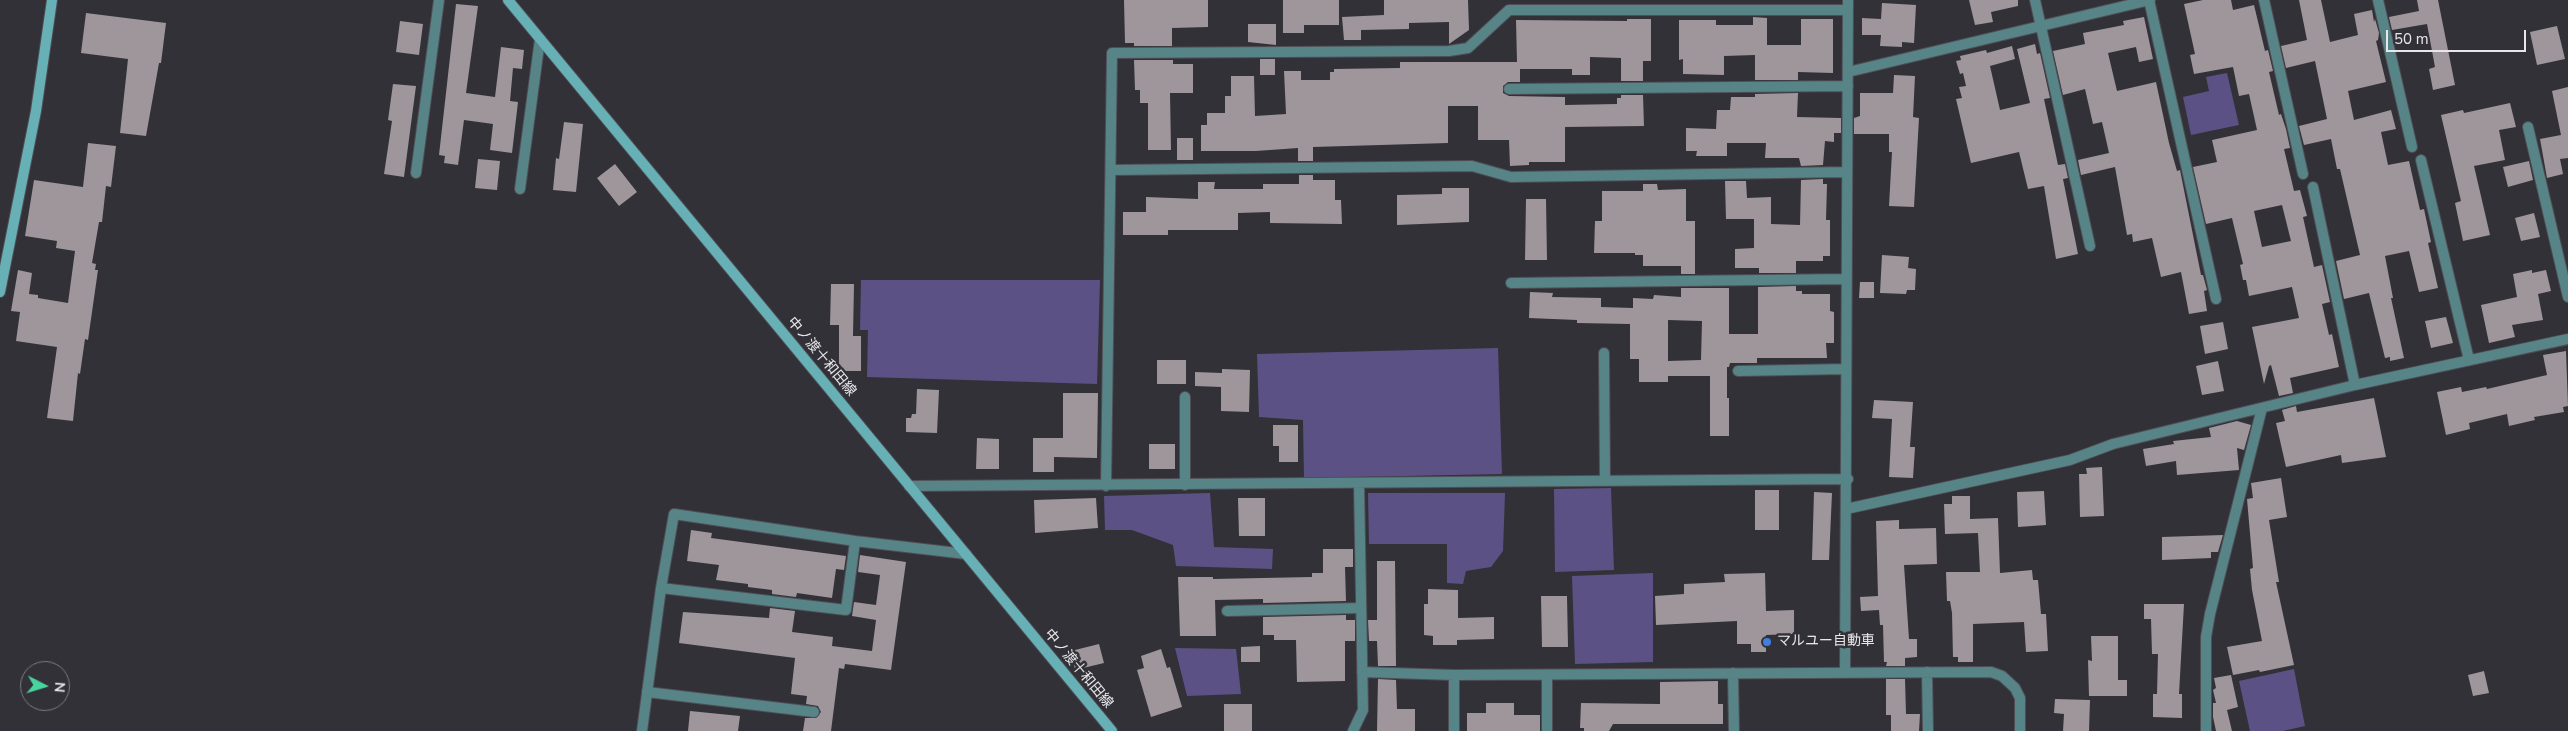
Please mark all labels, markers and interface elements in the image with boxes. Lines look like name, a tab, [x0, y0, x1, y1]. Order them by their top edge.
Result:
scale bar	[2388, 20, 2528, 52]
text: 50 m	[2394, 29, 2429, 49]
street label: 中ノ渡十和田線	[783, 314, 859, 400]
street label: 中ノ渡十和田線	[1040, 626, 1116, 712]
place label: マルユー自動車	[1777, 634, 1875, 650]
marker: マルユー自動車	[1761, 636, 1773, 648]
north arrow	[20, 661, 70, 711]
text: N	[50, 681, 69, 693]

